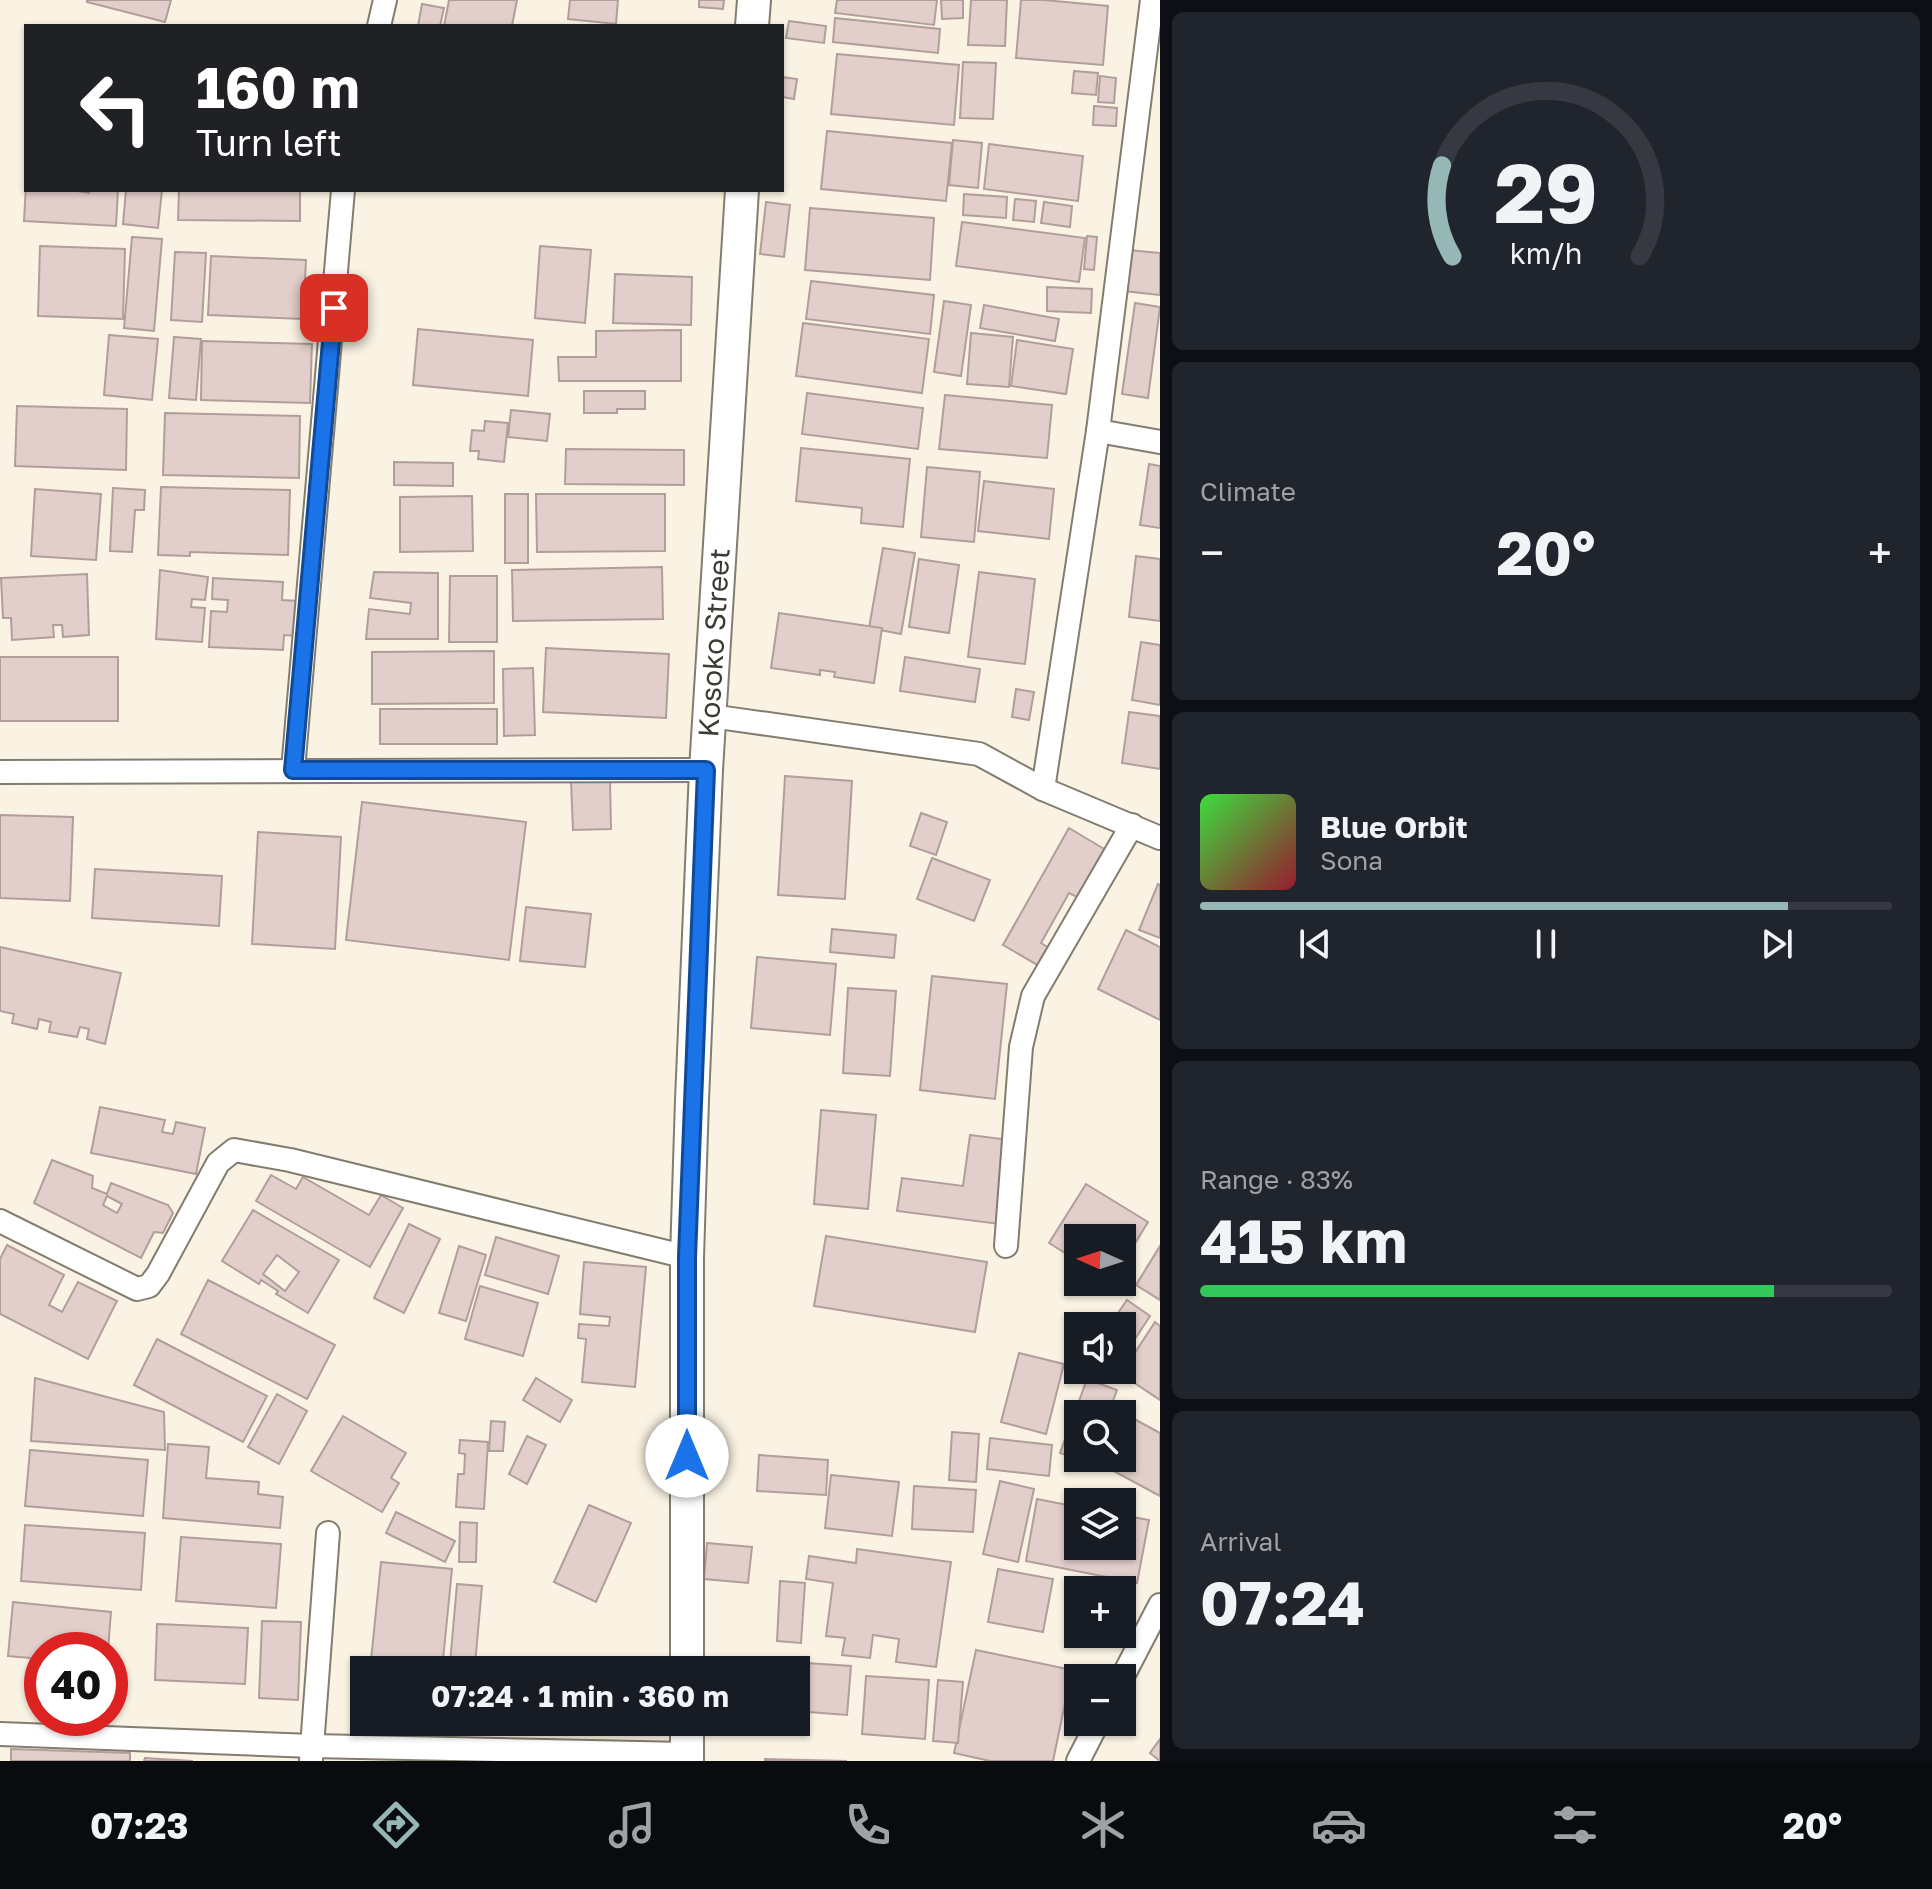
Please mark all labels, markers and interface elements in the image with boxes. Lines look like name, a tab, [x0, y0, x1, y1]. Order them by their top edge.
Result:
text: 160 m	[196, 53, 360, 120]
icon: left	[64, 56, 168, 160]
text: Turn left	[196, 121, 342, 164]
text: 29	[1494, 140, 1598, 240]
text: km/h	[1510, 236, 1582, 270]
pin	[300, 274, 368, 342]
icon: arrive	[312, 286, 356, 330]
text: Climate	[1200, 476, 1296, 507]
text: 20°	[1497, 516, 1596, 588]
text: −	[1200, 526, 1224, 579]
text: +	[1868, 526, 1892, 579]
street label: Kosoko Street	[691, 547, 736, 738]
text: Blue Orbit	[1320, 809, 1468, 845]
text: Sona	[1320, 845, 1383, 876]
icon: previous	[1293, 922, 1337, 966]
icon: pause	[1524, 922, 1568, 966]
icon: next	[1755, 922, 1799, 966]
text: Range · 83%	[1200, 1164, 1353, 1195]
text: 415 km	[1200, 1204, 1407, 1276]
north arrow	[1064, 1224, 1136, 1296]
map controls	[1064, 1224, 1136, 1736]
button: sound	[1064, 1312, 1136, 1384]
button: search	[1064, 1400, 1136, 1472]
position arrow	[645, 1414, 729, 1498]
button: layers	[1064, 1488, 1136, 1560]
text: Arrival	[1200, 1526, 1281, 1557]
text: 07:24	[1200, 1566, 1365, 1638]
button: +	[1064, 1576, 1136, 1648]
speed limit sign: 40	[24, 1632, 128, 1736]
button: −	[1064, 1664, 1136, 1736]
text: 07:24 · 1 min · 360 m	[431, 1678, 729, 1714]
icon: directions	[368, 1797, 424, 1853]
icon: music	[604, 1797, 660, 1853]
icon: phone	[840, 1797, 896, 1853]
icon: climate	[1075, 1797, 1131, 1853]
icon: car	[1311, 1797, 1367, 1853]
icon: filters	[1547, 1797, 1603, 1853]
text: 07:23	[90, 1804, 188, 1847]
text: 20°	[1783, 1804, 1842, 1847]

